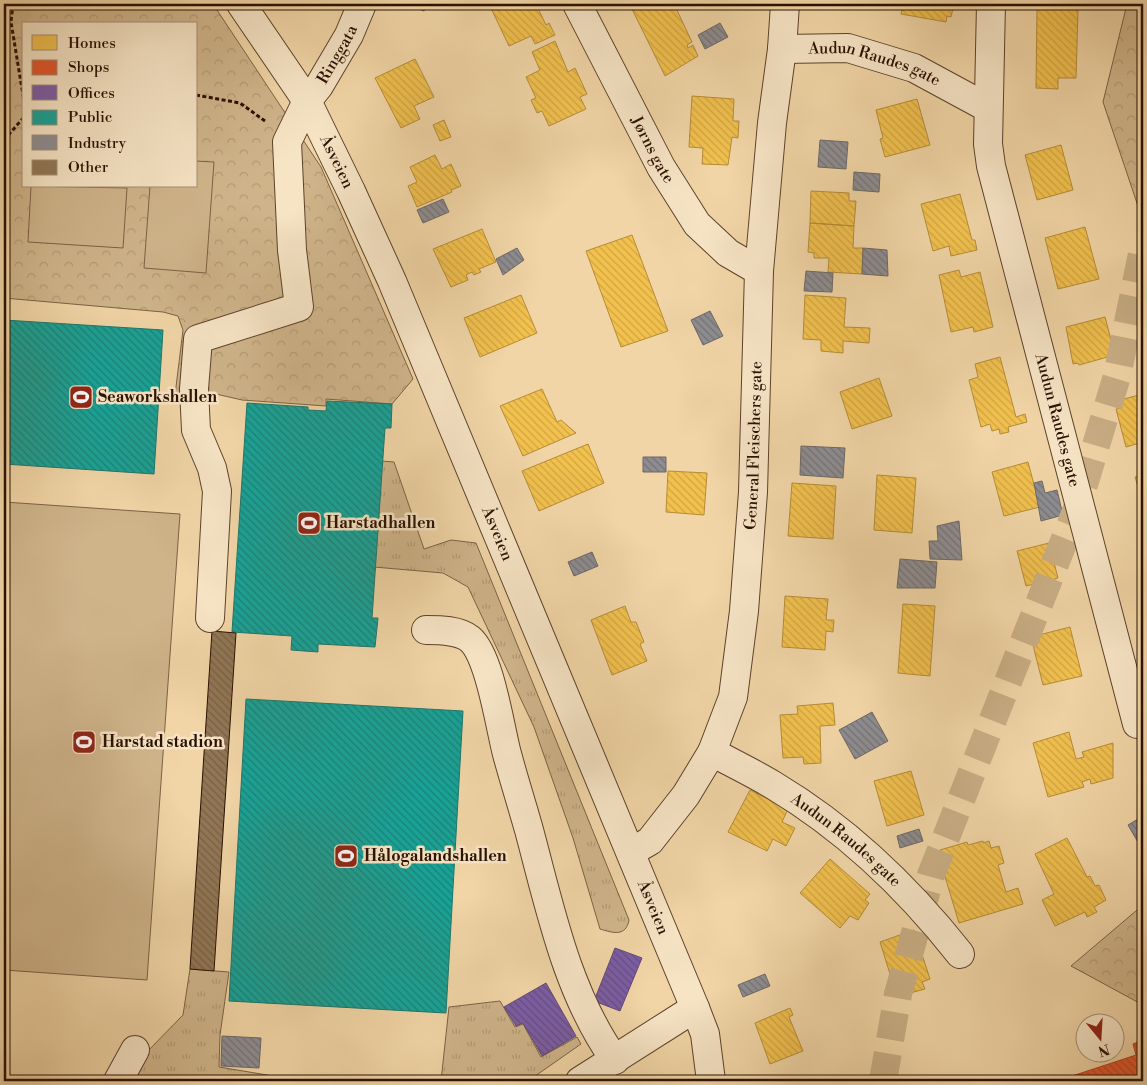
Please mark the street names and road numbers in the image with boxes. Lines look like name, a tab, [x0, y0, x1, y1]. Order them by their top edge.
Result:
street label: Ringgata	[313, 21, 362, 87]
street label: Audun Raudes gate	[807, 38, 944, 90]
street label: Jørns gate	[626, 112, 679, 187]
street label: Åsveien	[315, 130, 358, 192]
street label: Audun Raudes gate	[1030, 350, 1085, 489]
street label: General Fleischers gate	[740, 361, 767, 531]
street label: Åsveien	[477, 502, 518, 564]
street label: Audun Raudes gate	[786, 788, 905, 891]
street label: Åsveien	[632, 876, 673, 938]

